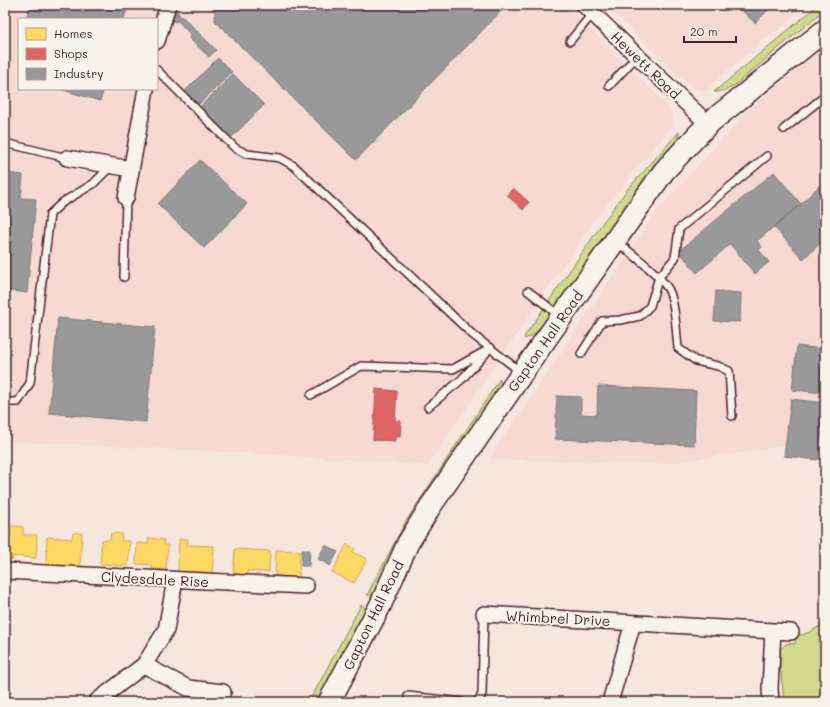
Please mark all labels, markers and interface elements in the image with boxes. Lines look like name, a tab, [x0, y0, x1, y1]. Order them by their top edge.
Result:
legend	[18, 18, 158, 90]
scale bar	[684, 18, 736, 44]
text: 20 m	[690, 23, 718, 39]
text: Homes	[54, 25, 93, 41]
street label: Hewett Road	[607, 27, 685, 103]
text: Shops	[54, 45, 88, 61]
text: Industry	[54, 65, 103, 81]
street label: Gapton Hall Road	[503, 287, 587, 395]
street label: Gapton Hall Road	[338, 557, 408, 673]
street label: Clydesdale Rise	[100, 567, 210, 591]
street label: Whimbrel Drive	[505, 606, 611, 630]

